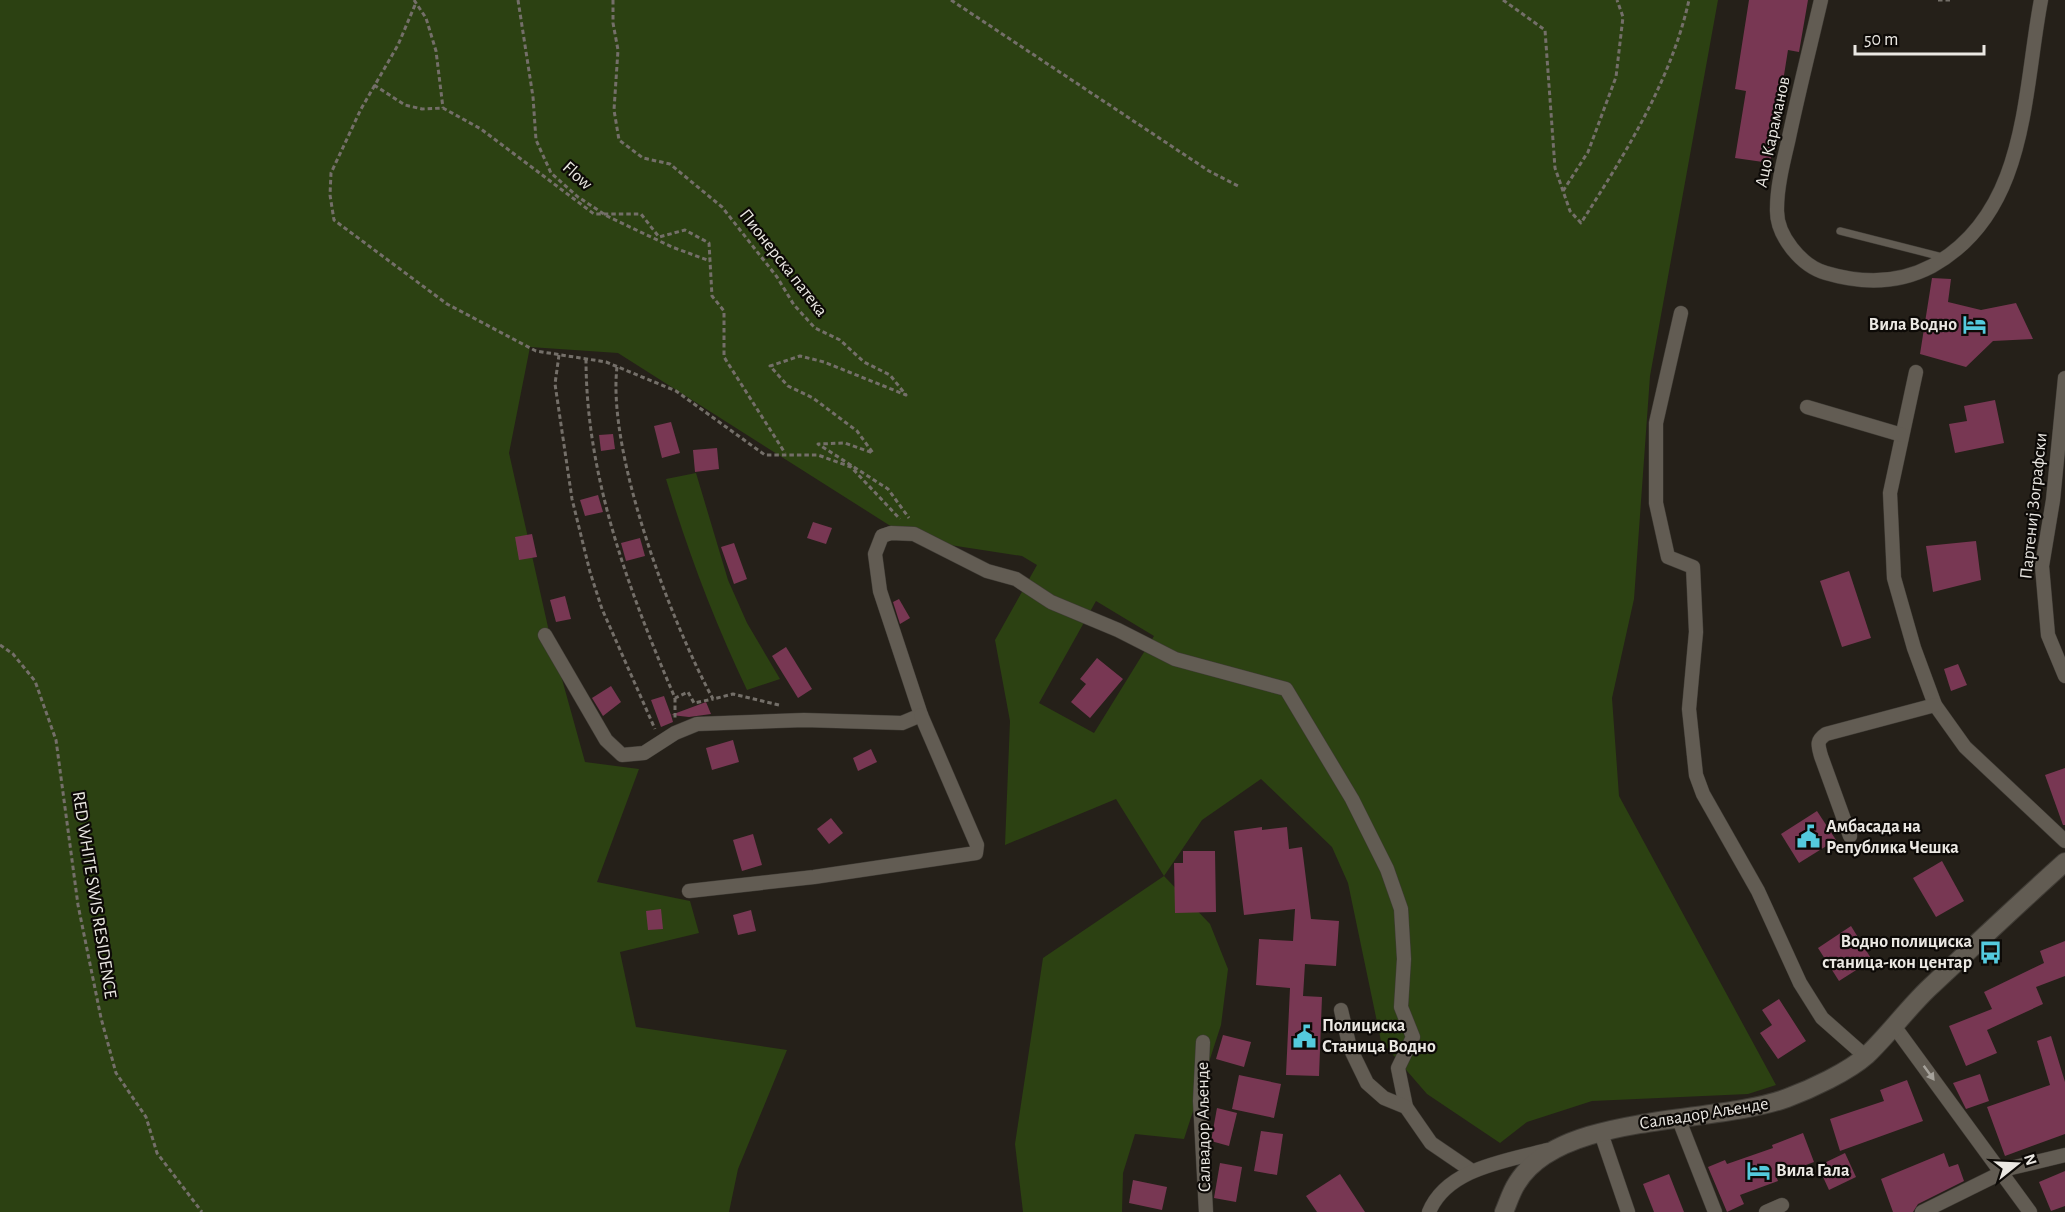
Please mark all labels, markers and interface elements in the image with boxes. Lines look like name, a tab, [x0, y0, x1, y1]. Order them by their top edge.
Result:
scale bar	[1855, 18, 1984, 56]
text: 50 m	[1864, 31, 1898, 49]
street label: Ацо Караманов	[1752, 75, 1794, 189]
street label: Flow	[559, 158, 595, 194]
street label: Пионерска патека	[736, 206, 830, 320]
hotel icon: Вила Водно	[1962, 312, 1988, 338]
place label: Вила Водно	[1869, 316, 1957, 334]
street label: Партениј Зографски	[2017, 432, 2051, 580]
street label: RED WHITE SWIS RESIDENCE	[69, 790, 119, 1000]
place label: Амбасада на Република Чешка	[1826, 818, 1959, 857]
public building icon: Амбасада на Република Чешка	[1795, 824, 1821, 850]
place label: Водно полициска станица-кон центар	[1822, 933, 1972, 972]
bus stop icon: Водно полициска станица-кон центар	[1977, 939, 2003, 965]
place label: Полициска Станица Водно	[1322, 1017, 1436, 1056]
public building icon: Полициска Станица Водно	[1291, 1023, 1317, 1049]
street label: Салвадор Аљенде	[1194, 1062, 1214, 1192]
one-way arrow	[1923, 1064, 1935, 1080]
street label: Салвадор Аљенде	[1638, 1095, 1770, 1133]
north arrow	[1987, 1134, 2047, 1194]
text: N	[2021, 1152, 2040, 1167]
hotel icon: Вила Гала	[1745, 1158, 1771, 1184]
place label: Вила Гала	[1776, 1162, 1850, 1180]

